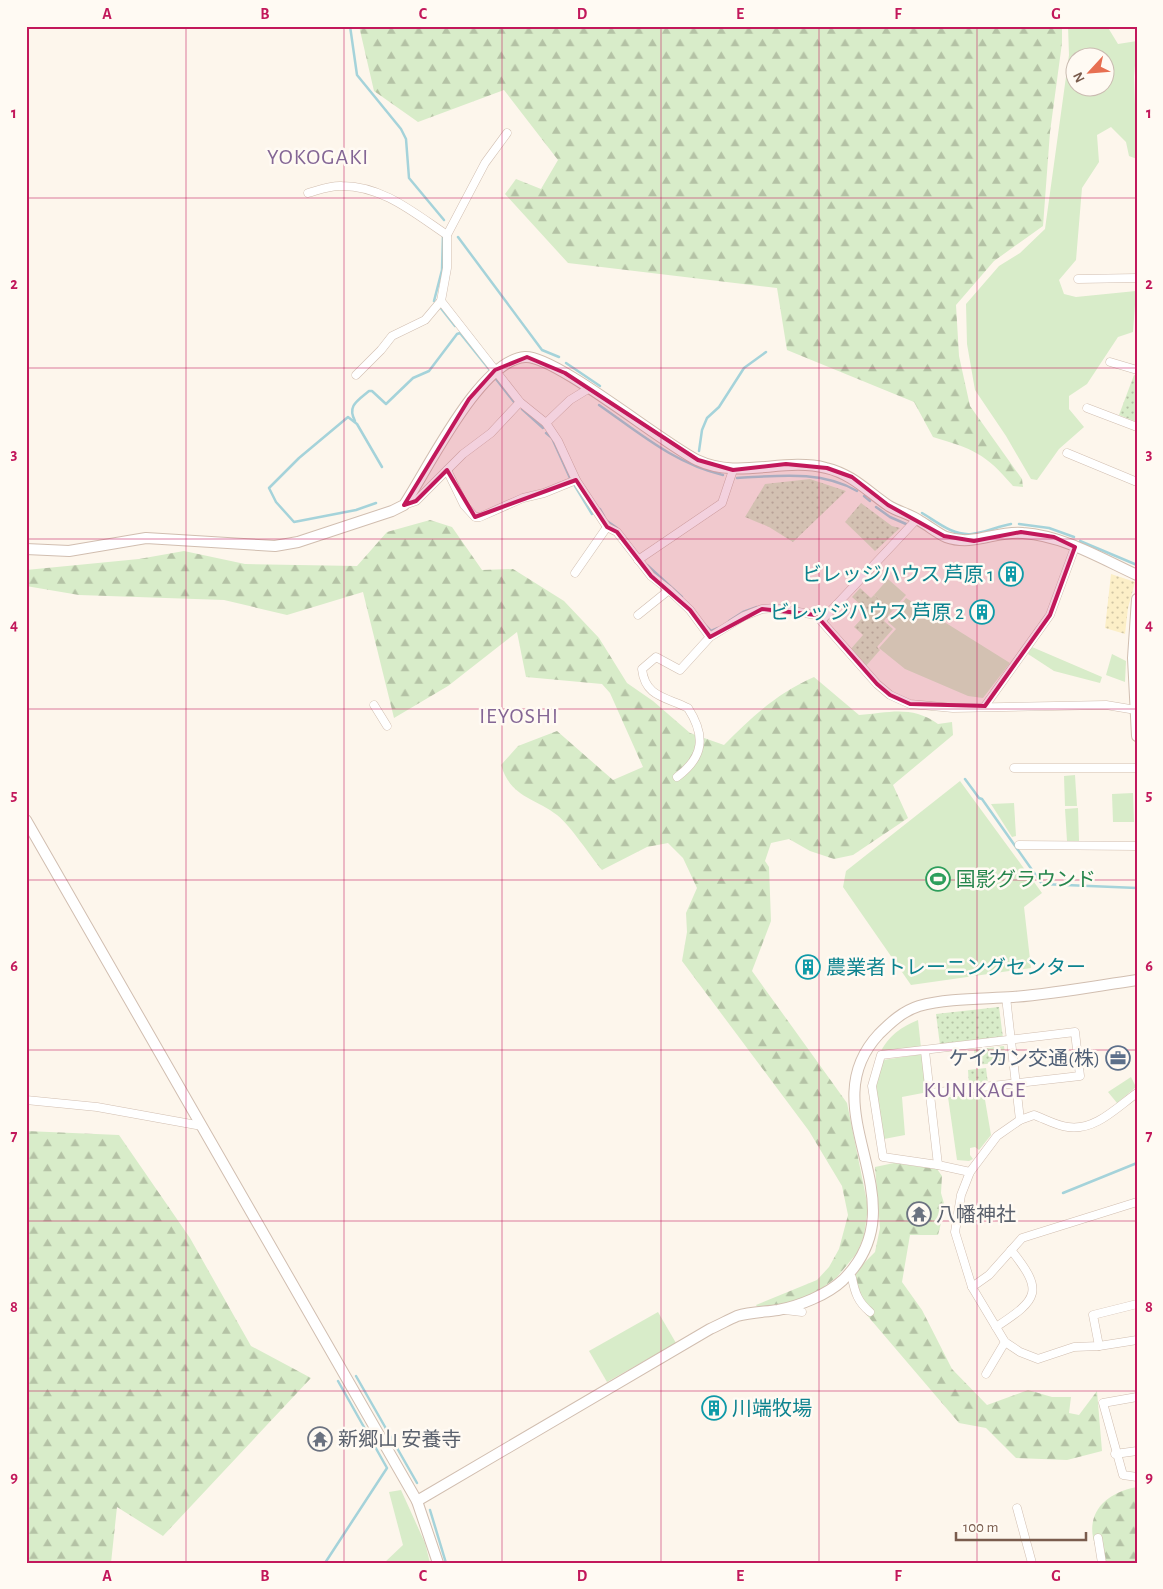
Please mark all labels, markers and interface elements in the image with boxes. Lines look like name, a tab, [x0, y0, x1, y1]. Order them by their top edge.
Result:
text: A	[102, 6, 112, 22]
text: B	[260, 6, 270, 22]
text: C	[419, 6, 428, 22]
text: D	[577, 6, 588, 22]
text: E	[736, 6, 744, 22]
text: F	[894, 6, 902, 22]
text: G	[1051, 6, 1061, 22]
north arrow	[1066, 48, 1116, 98]
text: N	[1071, 70, 1088, 85]
text: 1	[11, 105, 17, 121]
text: 1	[1146, 105, 1152, 121]
district label: YOKOGAKI	[267, 146, 369, 168]
text: 2	[10, 276, 18, 292]
text: 2	[1145, 276, 1153, 292]
text: 3	[11, 446, 18, 462]
text: 3	[1146, 446, 1153, 462]
building icon: ビレッジハウス 芦原 1	[998, 561, 1024, 587]
place label: ビレッジハウス 芦原 1	[802, 564, 994, 585]
building icon: ビレッジハウス 芦原 2	[969, 599, 995, 625]
place label: ビレッジハウス 芦原 2	[770, 602, 964, 623]
text: 4	[10, 617, 18, 633]
text: 4	[1145, 617, 1153, 633]
district label: IEYOSHI	[479, 705, 559, 727]
text: 5	[11, 787, 18, 803]
text: 5	[1146, 787, 1153, 803]
sports icon: 国影グラウンド	[925, 866, 951, 892]
place label: 国影グラウンド	[956, 869, 1096, 890]
building icon: 農業者トレーニングセンター	[795, 954, 821, 980]
place label: 農業者トレーニングセンター	[826, 957, 1086, 978]
text: 6	[10, 958, 18, 974]
text: 6	[1145, 958, 1153, 974]
office icon: ケイカン交通(株)	[1105, 1045, 1131, 1071]
place label: ケイカン交通(株)	[949, 1048, 1100, 1069]
district label: KUNIKAGE	[924, 1079, 1026, 1101]
text: 7	[11, 1128, 18, 1144]
text: 7	[1146, 1128, 1153, 1144]
temple icon: 八幡神社	[906, 1201, 932, 1227]
place label: 八幡神社	[936, 1204, 1016, 1225]
text: 8	[10, 1299, 18, 1315]
text: 8	[1145, 1299, 1153, 1315]
building icon: 川端牧場	[701, 1395, 727, 1421]
place label: 川端牧場	[732, 1398, 812, 1419]
temple icon: 新郷山 安養寺	[307, 1426, 333, 1452]
place label: 新郷山 安養寺	[338, 1428, 461, 1450]
text: 9	[10, 1469, 18, 1485]
text: 9	[1145, 1469, 1153, 1485]
scale bar	[956, 1509, 1086, 1541]
text: 100 m	[963, 1520, 998, 1535]
text: A	[102, 1568, 112, 1584]
text: B	[260, 1568, 270, 1584]
text: C	[419, 1568, 428, 1584]
text: D	[577, 1568, 588, 1584]
text: E	[736, 1568, 744, 1584]
text: F	[894, 1568, 902, 1584]
text: G	[1051, 1568, 1061, 1584]

